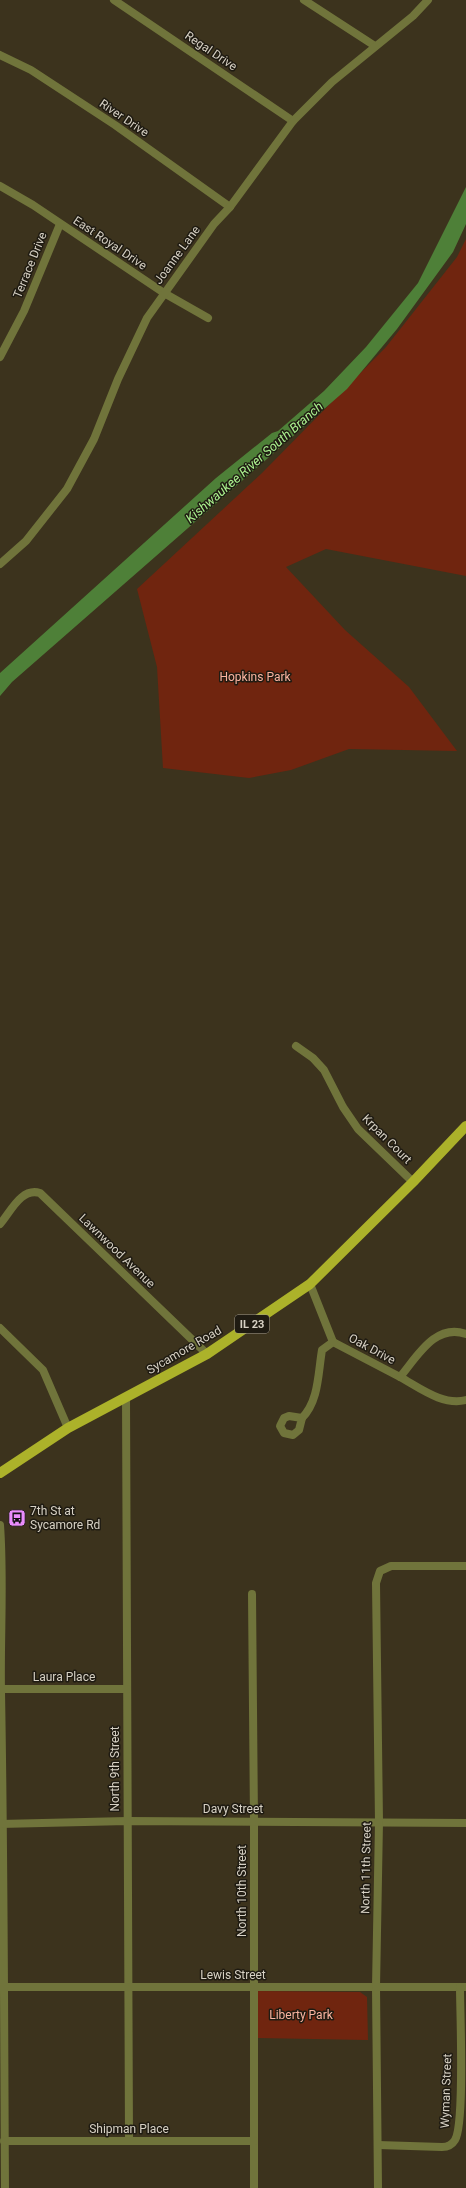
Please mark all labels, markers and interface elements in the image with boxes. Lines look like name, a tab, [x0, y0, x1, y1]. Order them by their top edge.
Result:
street label: Regal Drive	[182, 28, 240, 74]
street label: River Drive	[97, 96, 151, 140]
street label: East Royal Drive	[71, 213, 149, 273]
street label: Joanne Lane	[151, 223, 203, 287]
street label: Terrace Drive	[10, 230, 50, 300]
water label: Kishwaukee River South Branch	[183, 399, 326, 526]
park label: Hopkins Park	[219, 670, 291, 684]
street label: Krpan Court	[359, 1111, 415, 1167]
street label: Lawnwood Avenue	[76, 1211, 158, 1291]
road number: IL 23	[235, 1315, 269, 1333]
street label: Sycamore Road	[144, 1323, 224, 1377]
street label: Oak Drive	[346, 1331, 398, 1367]
place label: 7th St at Sycamore Rd	[30, 1504, 100, 1532]
bus stop icon: 7th St at Sycamore Rd	[7, 1508, 27, 1528]
street label: Laura Place	[33, 1670, 95, 1684]
street label: North 9th Street	[108, 1726, 122, 1812]
street label: Davy Street	[203, 1802, 263, 1816]
street label: North 11th Street	[358, 1822, 374, 1914]
street label: North 10th Street	[235, 1845, 249, 1937]
street label: Lewis Street	[200, 1968, 266, 1982]
park label: Liberty Park	[269, 2008, 334, 2022]
street label: Wyman Street	[438, 2053, 454, 2129]
street label: Shipman Place	[89, 2122, 169, 2136]

